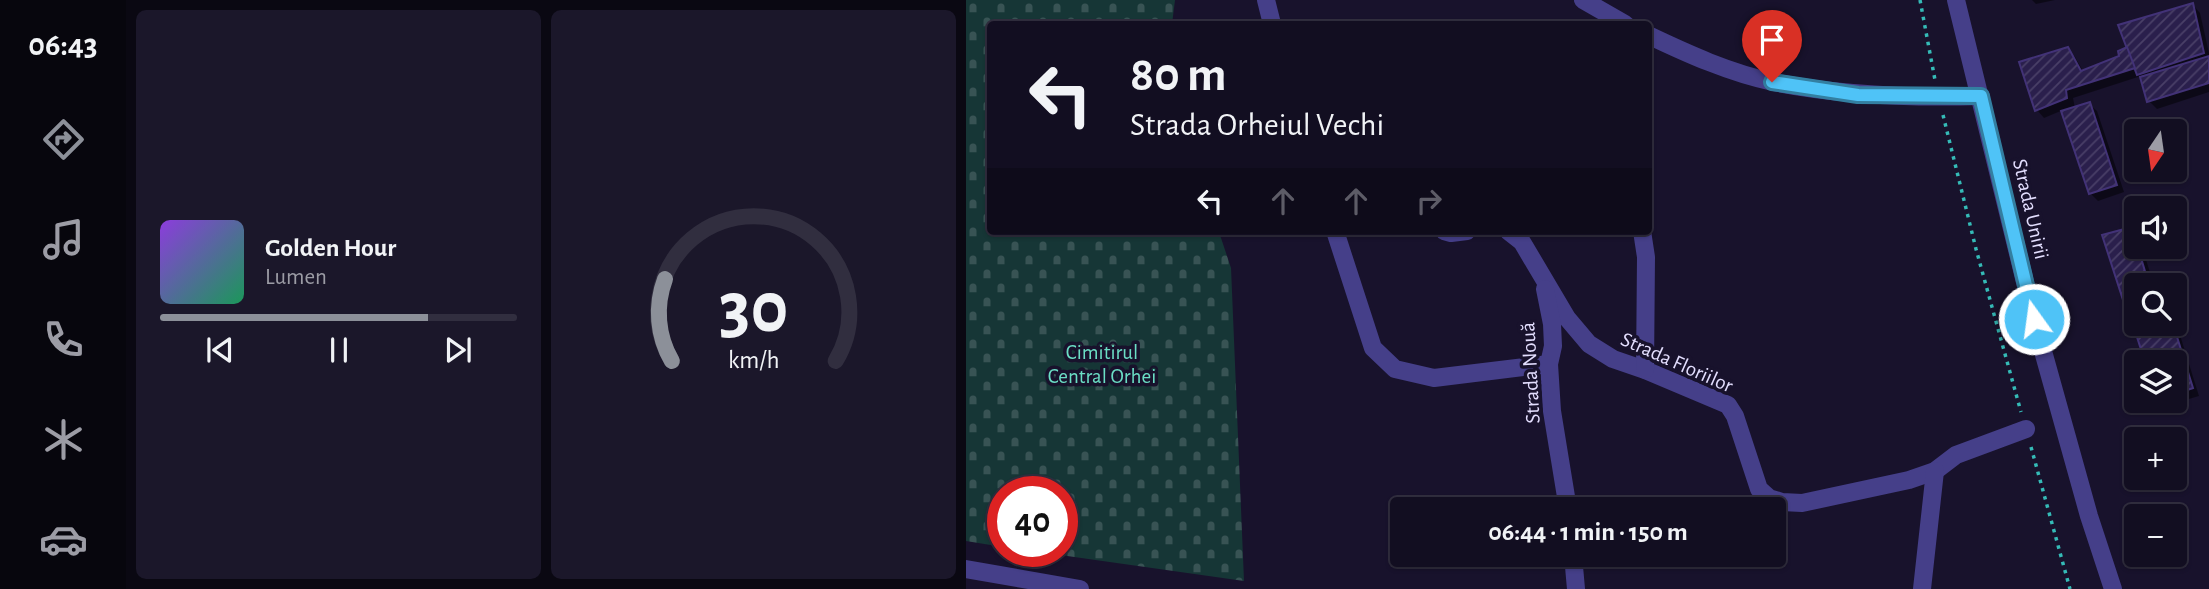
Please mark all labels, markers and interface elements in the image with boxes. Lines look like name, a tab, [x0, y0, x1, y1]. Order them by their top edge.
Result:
pin	[1742, 10, 1802, 82]
icon: arrive	[1753, 21, 1791, 59]
text: 06:43	[28, 29, 98, 61]
icon: left	[1015, 49, 1106, 140]
text: 80 m	[1130, 51, 1227, 100]
text: Strada Orheiul Vechi	[1130, 109, 1384, 141]
icon: directions	[39, 115, 88, 164]
north arrow	[2124, 119, 2188, 182]
map controls	[2124, 119, 2187, 567]
street label: Strada Unirii	[2009, 157, 2052, 261]
icon: left	[1191, 182, 1229, 220]
icon: ahead	[1264, 182, 1302, 220]
icon: ahead	[1337, 182, 1375, 220]
icon: right	[1410, 182, 1448, 220]
button: sound	[2124, 196, 2187, 259]
icon: music	[39, 215, 88, 264]
text: Golden Hour	[265, 235, 396, 261]
text: Lumen	[265, 266, 327, 289]
text: 30	[719, 273, 788, 346]
button: search	[2124, 273, 2187, 336]
position arrow	[1997, 282, 2071, 356]
icon: phone	[39, 315, 88, 364]
street label: Strada Nouă	[1517, 321, 1544, 424]
street label: Strada Floriilor	[1618, 328, 1736, 397]
icon: previous	[201, 331, 239, 369]
icon: pause	[320, 331, 358, 369]
icon: next	[439, 331, 477, 369]
park label: Cimitirul Central Orhei	[1048, 342, 1156, 387]
text: km/h	[728, 347, 779, 372]
button: layers	[2124, 350, 2187, 413]
icon: climate	[39, 415, 88, 464]
button: +	[2124, 427, 2187, 490]
speed limit sign: 40	[987, 476, 1078, 567]
button: −	[2124, 504, 2187, 567]
icon: car	[39, 515, 88, 564]
text: 06:44 · 1 min · 150 m	[1488, 519, 1688, 545]

